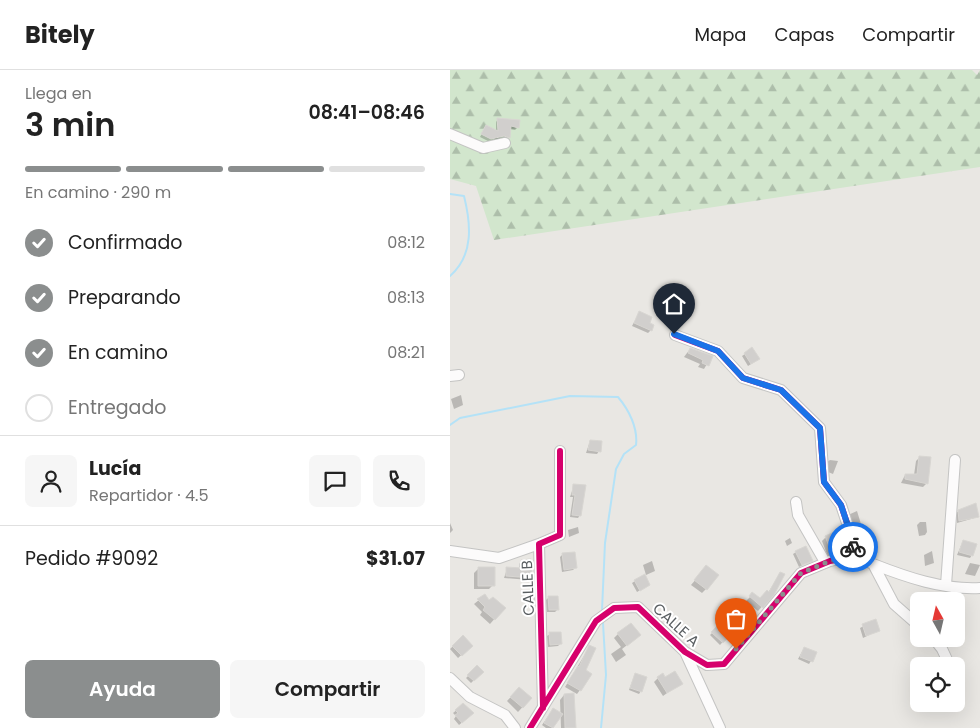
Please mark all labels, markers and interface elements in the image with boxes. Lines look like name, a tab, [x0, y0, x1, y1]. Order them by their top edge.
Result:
text: Bitely	[25, 18, 95, 51]
text: Mapa	[694, 22, 747, 47]
text: Capas	[775, 22, 834, 47]
text: Compartir	[862, 22, 955, 47]
text: Llega en	[25, 82, 92, 105]
text: 08:41–08:46	[309, 99, 425, 126]
text: 3 min	[25, 102, 115, 147]
text: En camino · 290 m	[25, 181, 171, 204]
icon: check	[25, 229, 53, 257]
text: Confirmado	[68, 229, 182, 256]
text: 08:12	[387, 231, 425, 254]
pin	[653, 283, 695, 334]
icon: check	[25, 284, 53, 312]
text: Preparando	[68, 284, 181, 311]
text: 08:13	[387, 286, 425, 309]
icon: home	[660, 290, 688, 318]
icon: check	[25, 339, 53, 367]
text: En camino	[68, 339, 168, 366]
text: 08:21	[387, 341, 425, 364]
text: Entregado	[68, 394, 166, 421]
button: person	[25, 455, 77, 507]
text: Lucía	[89, 455, 141, 482]
button: chat	[309, 455, 361, 507]
button: phone	[373, 455, 425, 507]
text: Repartidor · 4.5	[89, 484, 208, 507]
courier	[828, 522, 878, 572]
icon: bike	[839, 533, 867, 561]
text: Pedido #9092	[25, 545, 158, 572]
text: $31.07	[366, 545, 425, 572]
street label: CALLE B	[516, 560, 539, 616]
north arrow	[910, 592, 965, 648]
map controls	[910, 592, 965, 712]
street label: CALLE A	[648, 598, 704, 651]
pin	[715, 598, 757, 649]
icon: bag	[722, 605, 750, 633]
button: locate	[910, 657, 965, 712]
button: Ayuda	[25, 660, 220, 718]
button: Compartir	[230, 660, 425, 718]

